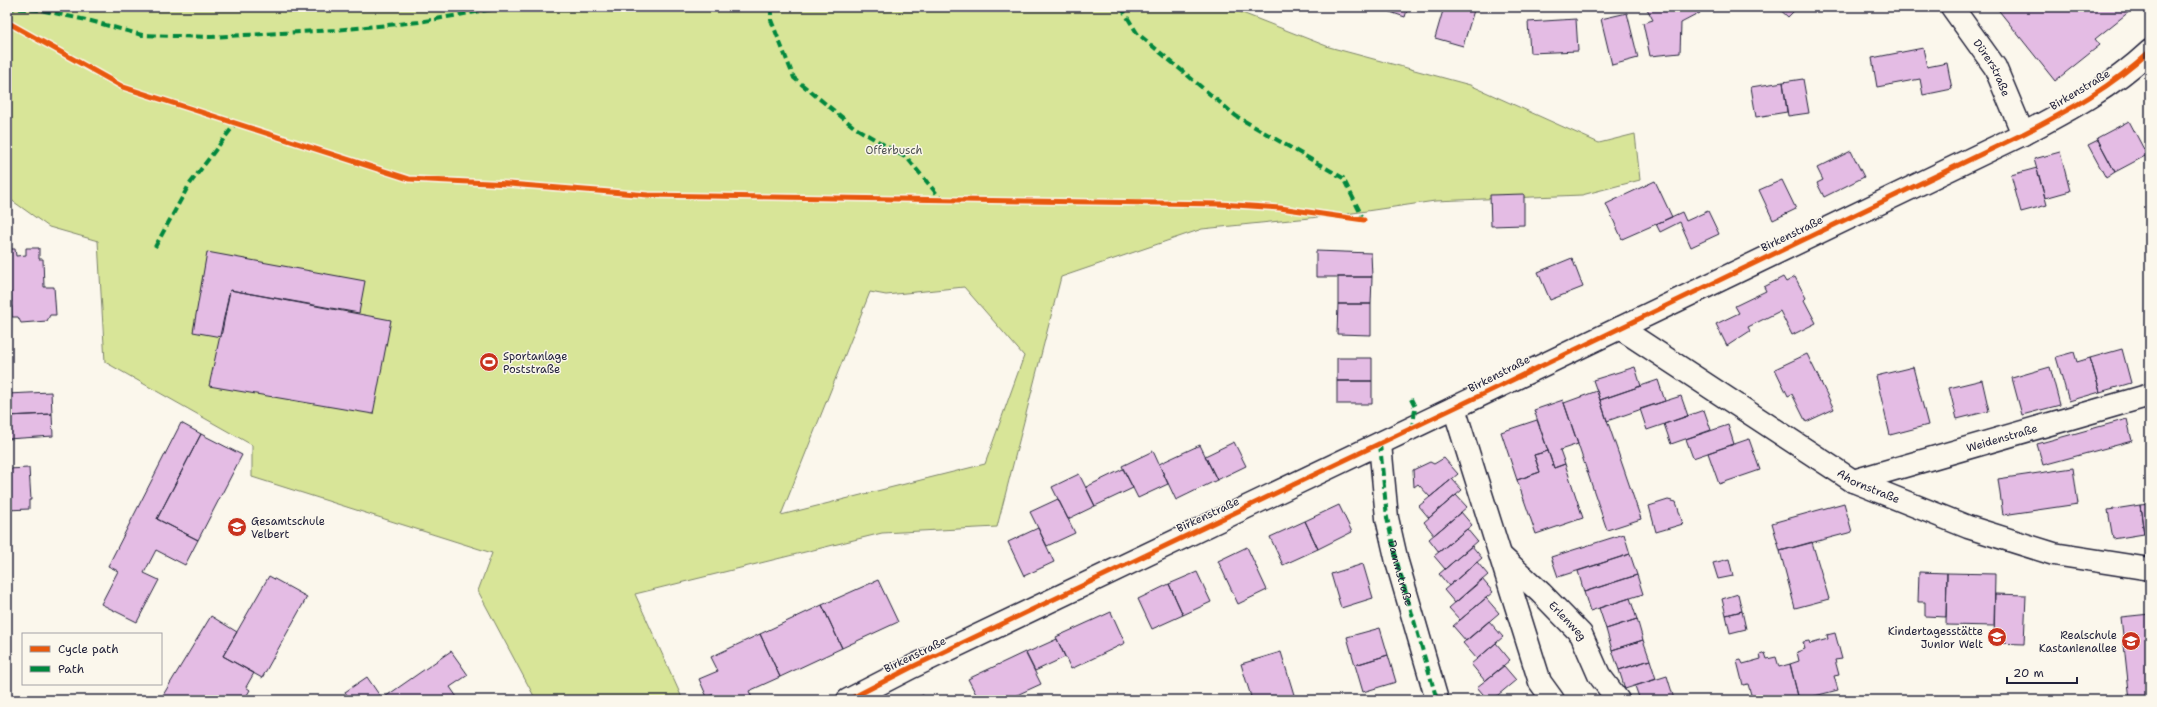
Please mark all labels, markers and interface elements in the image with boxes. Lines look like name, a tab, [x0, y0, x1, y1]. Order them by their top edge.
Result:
street label: Dürerstraße	[1970, 36, 2014, 99]
street label: Birkenstraße	[2047, 66, 2113, 114]
park label: Offerbusch	[866, 143, 923, 158]
street label: Birkenstraße	[1758, 212, 1826, 256]
place label: Sportanlage Poststraße	[503, 349, 567, 377]
sports icon: Sportanlage Poststraße	[478, 351, 500, 373]
street label: Birkenstraße	[1465, 352, 1533, 396]
street label: Weidenstraße	[1964, 420, 2039, 455]
street label: Ahornstraße	[1834, 465, 1902, 507]
street label: Birkenstraße	[1174, 494, 1242, 536]
place label: Gesamtschule Velbert	[251, 514, 325, 542]
school or university icon: Gesamtschule Velbert	[226, 516, 248, 538]
street label: Dammstraße	[1385, 539, 1417, 608]
street label: Erlenweg	[1545, 598, 1591, 643]
place label: Kindertagesstätte Junior Welt	[1888, 624, 1983, 652]
school or university icon: Kindertagesstätte Junior Welt	[1986, 626, 2008, 648]
place label: Realschule Kastanienallee	[2039, 628, 2117, 656]
school or university icon: Realschule Kastanienallee	[2120, 630, 2142, 652]
legend	[22, 633, 162, 685]
street label: Birkenstraße	[881, 633, 949, 677]
text: Cycle path	[58, 641, 119, 657]
scale bar	[2007, 659, 2077, 685]
text: Path	[58, 661, 84, 677]
text: 20 m	[2013, 665, 2044, 681]

